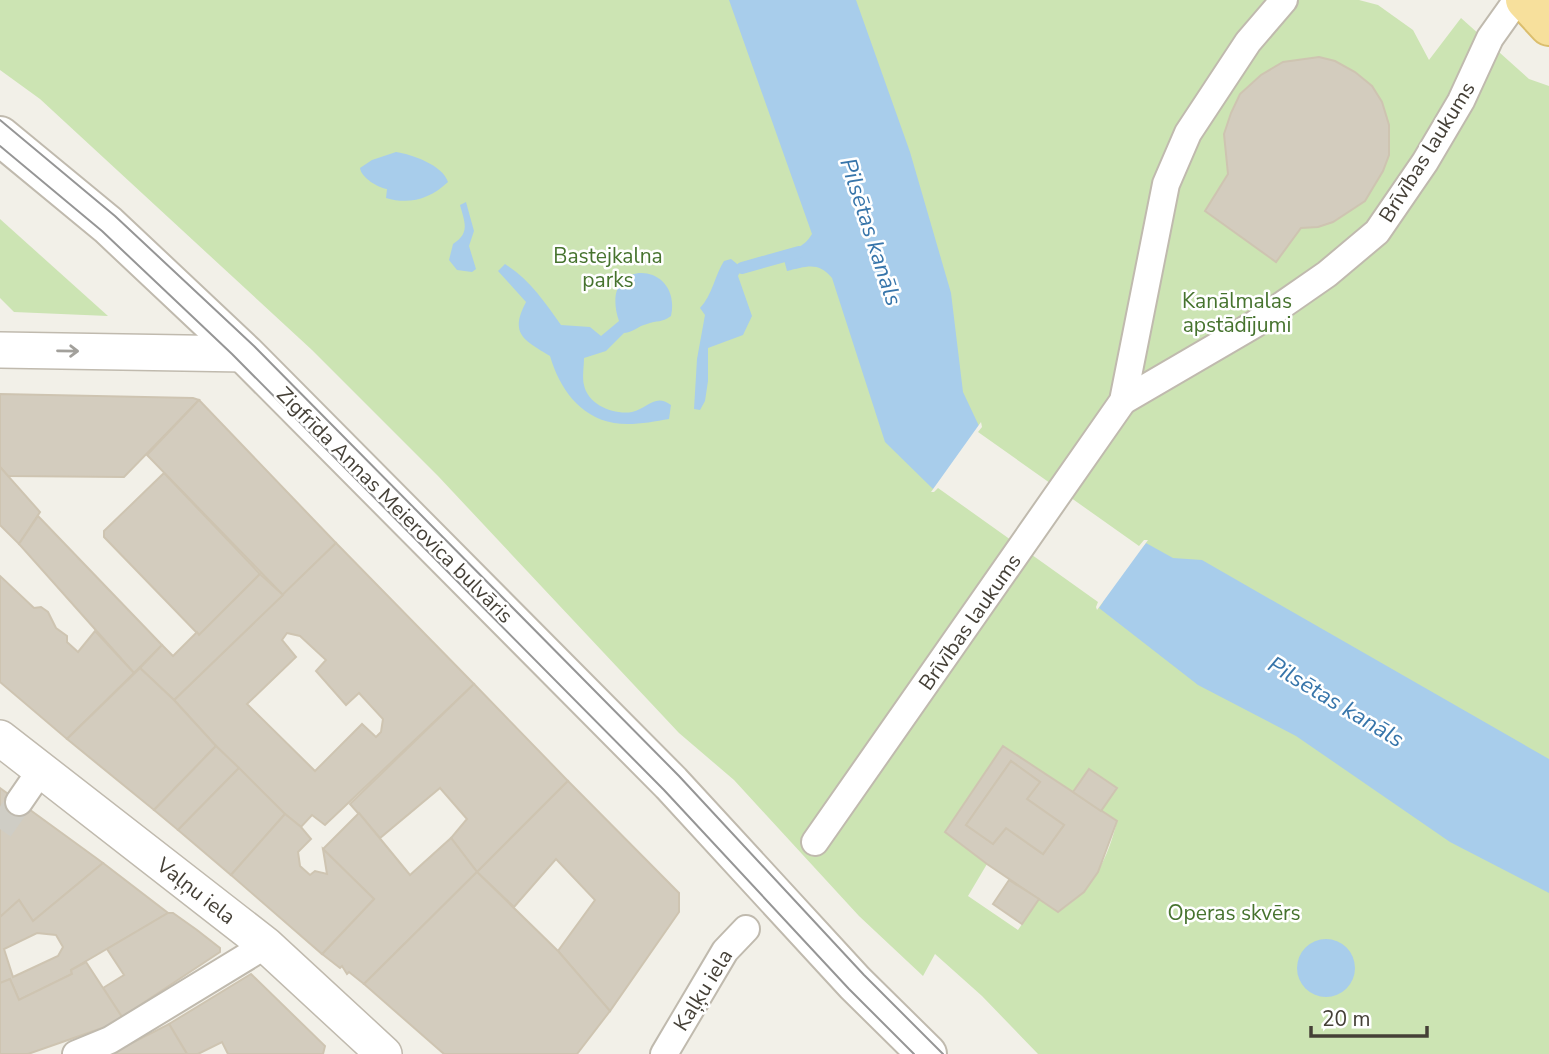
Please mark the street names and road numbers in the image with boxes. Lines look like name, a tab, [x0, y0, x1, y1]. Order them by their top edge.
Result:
street label: Brīvības laukums	[1373, 76, 1481, 228]
street label: Zigfrīda Annas Meierovica bulvāris	[271, 381, 519, 629]
street label: Brīvības laukums	[912, 548, 1028, 696]
street label: Vaļņu iela	[150, 851, 241, 931]
street label: Kaļķu iela	[667, 944, 739, 1036]

